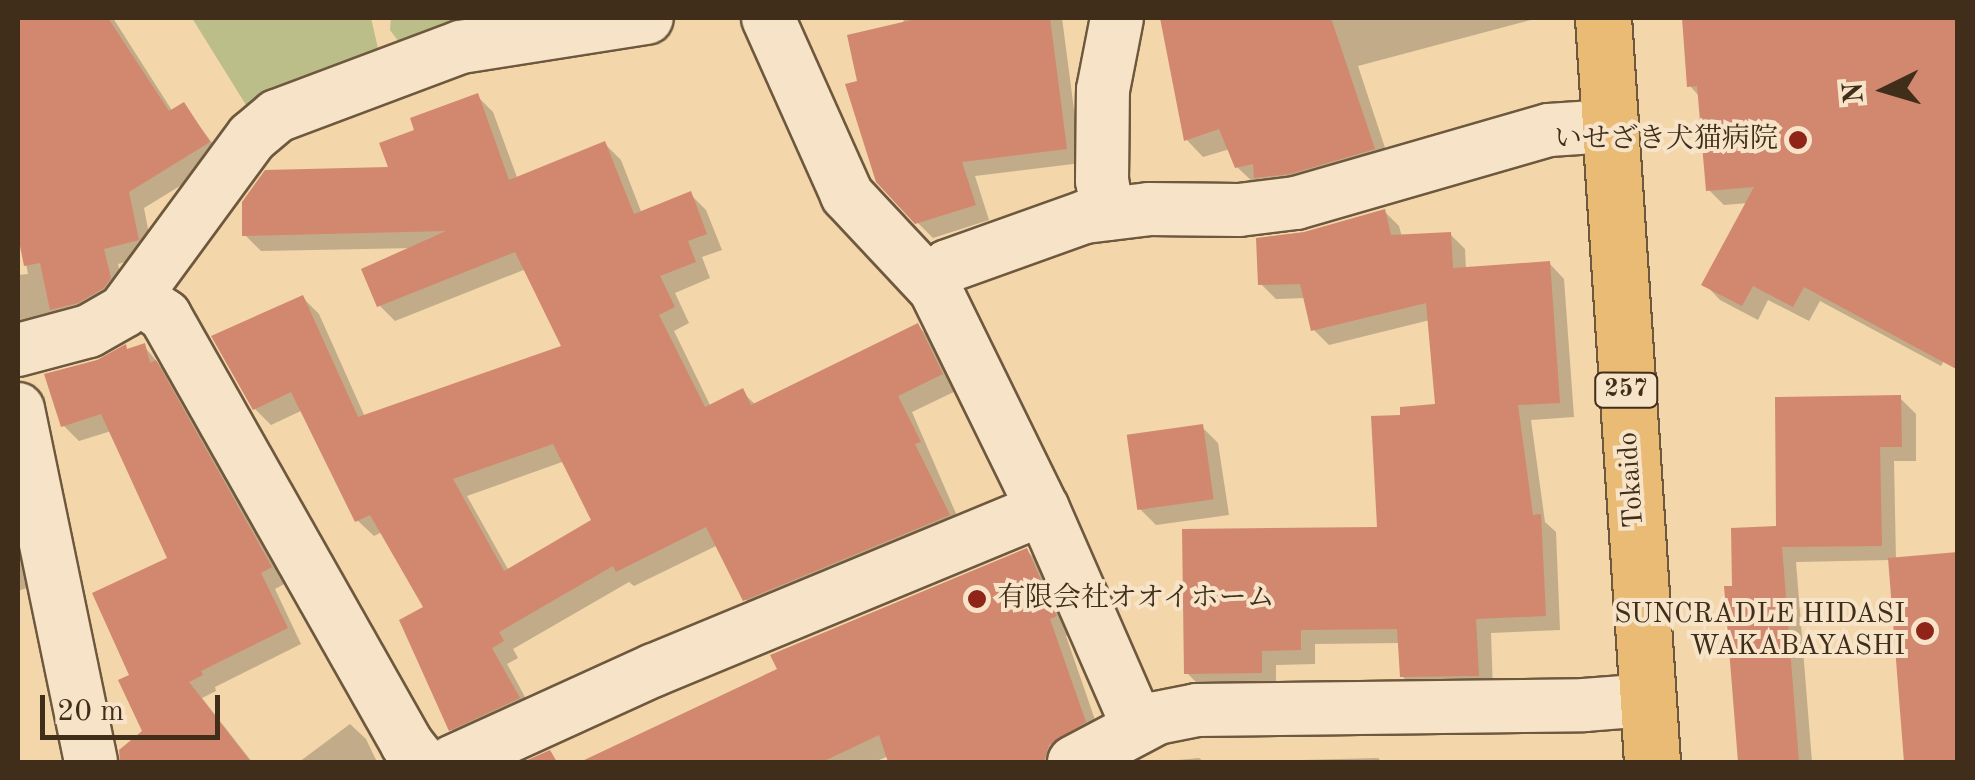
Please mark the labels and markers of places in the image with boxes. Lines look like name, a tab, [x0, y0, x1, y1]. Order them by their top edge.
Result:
place label: いせざき犬猫病院	[1554, 123, 1778, 157]
marker: いせざき犬猫病院	[1787, 129, 1809, 151]
place label: 有限会社オオイホーム	[997, 582, 1277, 616]
marker: 有限会社オオイホーム	[966, 588, 988, 610]
place label: SUNCRADLE HIDASI WAKABAYASHI	[1614, 598, 1905, 664]
marker: SUNCRADLE HIDASI WAKABAYASHI	[1914, 620, 1936, 642]

